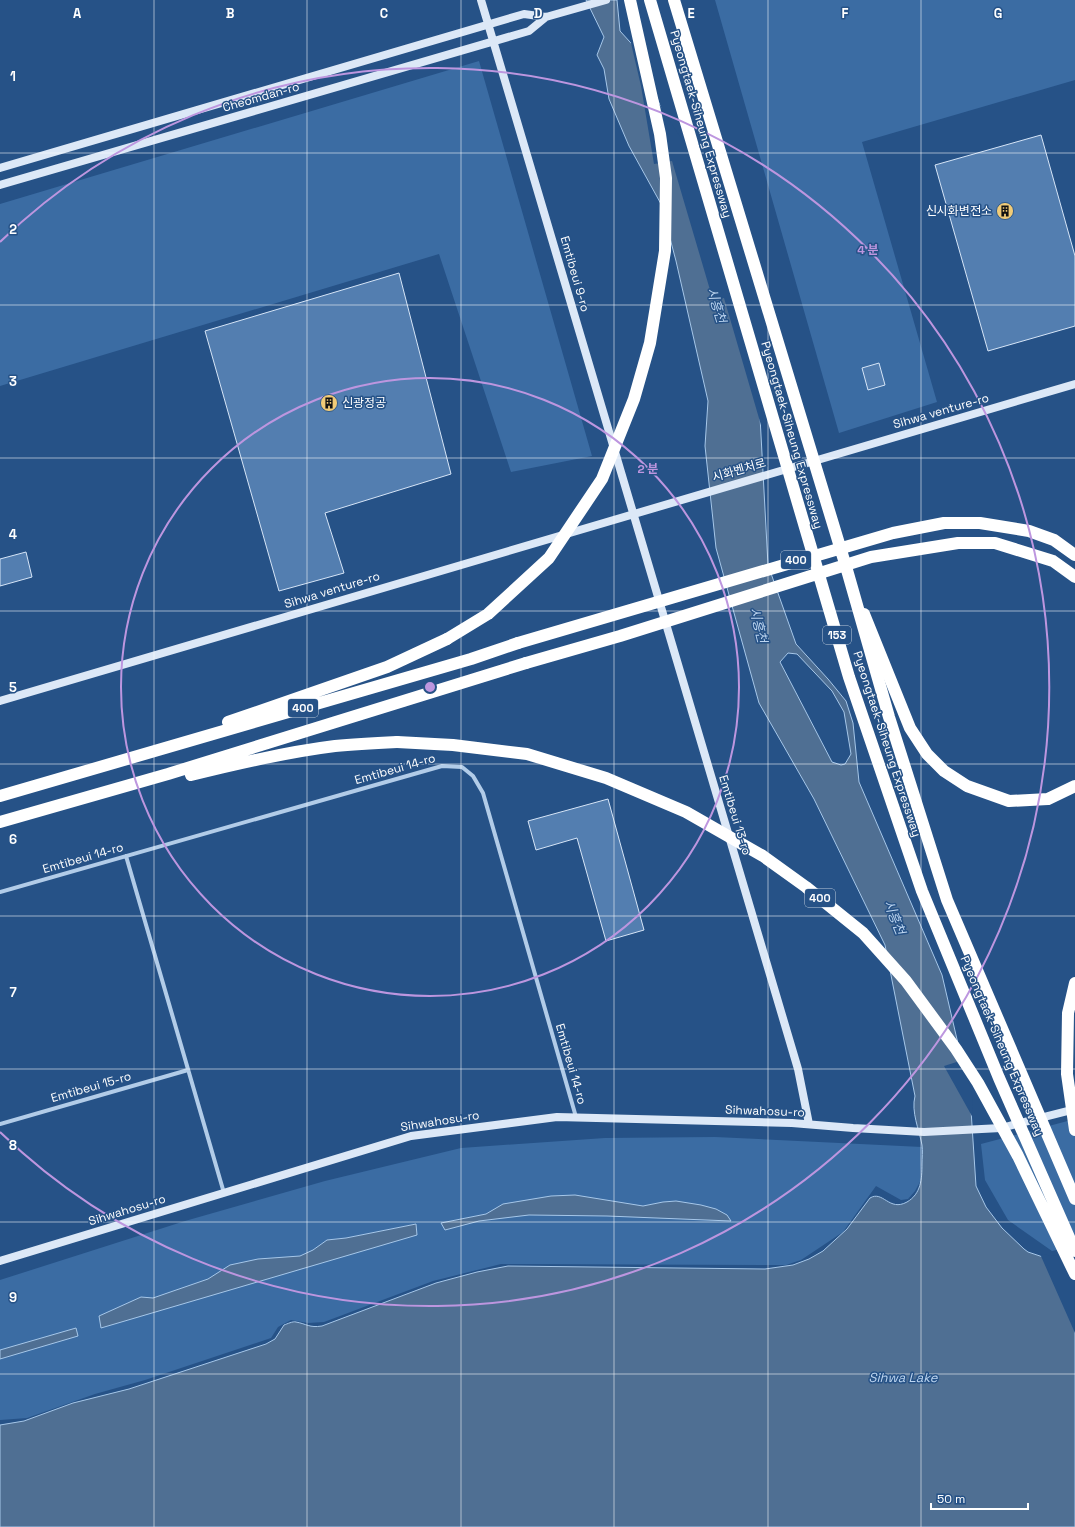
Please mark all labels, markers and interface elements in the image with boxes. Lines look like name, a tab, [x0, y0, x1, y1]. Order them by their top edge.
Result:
text: A	[73, 5, 82, 22]
text: B	[226, 5, 235, 22]
text: C	[380, 5, 388, 22]
text: D	[534, 5, 543, 22]
text: E	[687, 5, 695, 22]
text: F	[842, 5, 849, 22]
text: G	[994, 5, 1002, 22]
street label: Pyeongtaek-Siheung Expressway	[667, 28, 735, 220]
text: 1	[10, 68, 16, 85]
street label: Cheomdan-ro	[221, 78, 301, 116]
building icon: 신시화변전소	[995, 201, 1015, 221]
place label: 신시화변전소	[926, 203, 992, 219]
text: 2	[9, 221, 17, 238]
street label: Emtibeui 9-ro	[557, 234, 593, 314]
text: 4 분	[857, 242, 879, 258]
water label: 시흥천	[703, 285, 730, 326]
street label: Pyeongtaek-Siheung Expressway	[758, 339, 826, 531]
text: 3	[9, 373, 17, 390]
street label: Sihwa venture-ro	[891, 390, 991, 432]
building icon: 신광정공	[319, 393, 339, 413]
place label: 신광정공	[342, 395, 386, 411]
street label: 시화벤처로	[710, 455, 768, 485]
text: 2 분	[637, 461, 659, 477]
text: 4	[9, 526, 17, 543]
road number: 400	[781, 551, 811, 569]
street label: Sihwa venture-ro	[282, 568, 382, 612]
water label: 시흥천	[746, 606, 771, 646]
road number: 153	[823, 626, 851, 644]
street label: Pyeongtaek-Siheung Expressway	[849, 649, 925, 839]
text: 5	[9, 679, 17, 696]
centre of rings	[423, 680, 437, 694]
road number: 400	[288, 699, 318, 717]
street label: Emtibeui 14-ro	[353, 750, 437, 788]
street label: Emtibeui 13-ro	[715, 773, 755, 857]
text: 6	[9, 831, 17, 848]
street label: Emtibeui 14-ro	[41, 839, 125, 877]
road number: 400	[805, 889, 835, 907]
water label: 시흥천	[880, 897, 910, 938]
street label: Pyeongtaek-Siheung Expressway	[957, 953, 1047, 1139]
text: 7	[9, 984, 17, 1001]
street label: Emtibeui 14-ro	[552, 1022, 590, 1106]
street label: Emtibeui 15-ro	[49, 1068, 133, 1106]
street label: Sihwahosu-ro	[725, 1102, 805, 1120]
street label: Sihwahosu-ro	[399, 1107, 481, 1135]
text: 8	[9, 1137, 17, 1154]
street label: Sihwahosu-ro	[87, 1191, 167, 1229]
text: 9	[9, 1289, 17, 1306]
water label: Sihwa Lake	[868, 1369, 939, 1386]
scale bar	[931, 1485, 1028, 1511]
text: 50 m	[937, 1491, 965, 1507]

